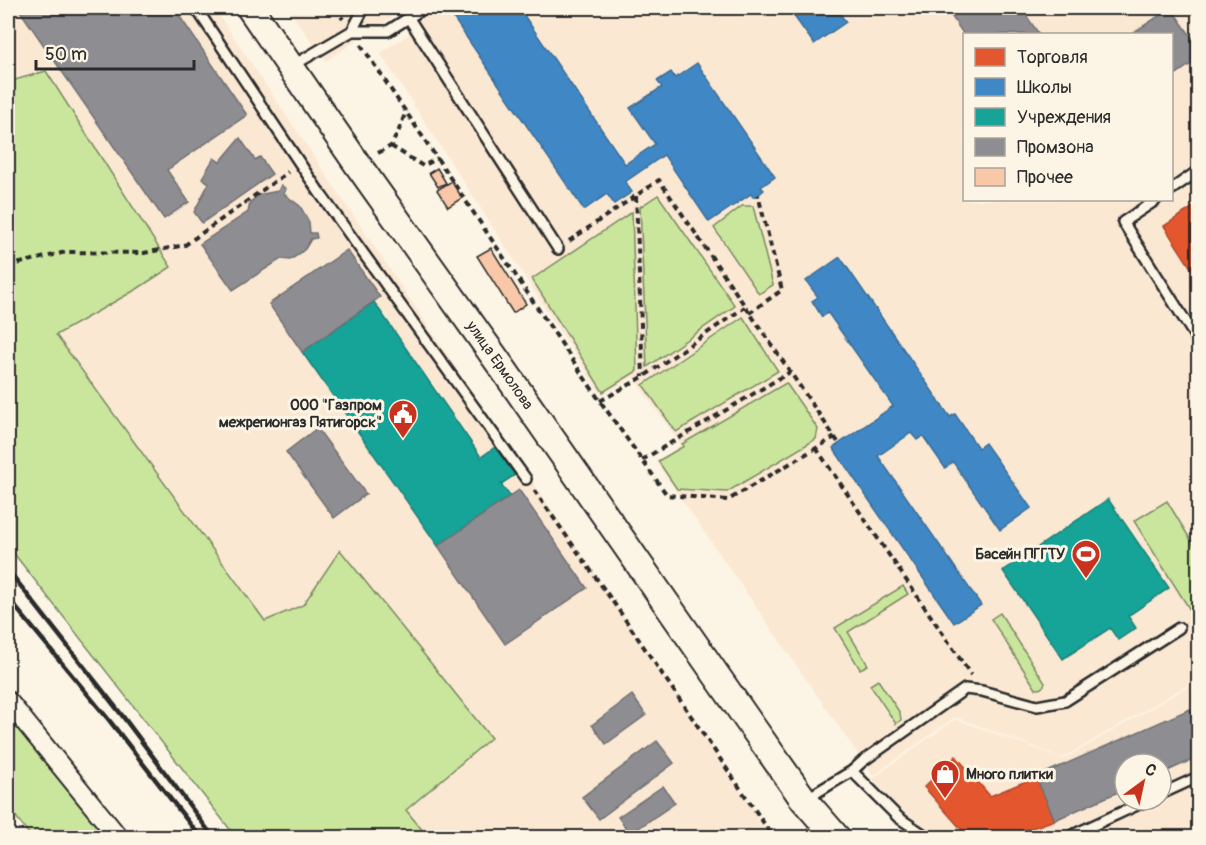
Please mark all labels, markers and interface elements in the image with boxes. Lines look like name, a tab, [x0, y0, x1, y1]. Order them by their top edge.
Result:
scale bar	[36, 33, 194, 71]
legend	[963, 33, 1173, 201]
text: 50 m	[45, 43, 87, 66]
text: Торговля	[1017, 46, 1088, 69]
text: Школы	[1017, 76, 1072, 99]
text: Учреждения	[1017, 106, 1111, 129]
text: Промзона	[1017, 136, 1094, 159]
text: Прочее	[1017, 166, 1073, 189]
street label: улица Ермолова	[462, 316, 538, 413]
place label: ООО "Газпром межрегионгаз Пятигорск"	[219, 396, 382, 432]
public building icon: ООО "Газпром межрегионгаз Пятигорск"	[387, 398, 419, 440]
sports icon: Басейн ПГГТУ	[1070, 538, 1102, 580]
place label: Басейн ПГГТУ	[975, 545, 1065, 564]
north arrow	[1113, 752, 1173, 812]
shop icon: Много плитки	[929, 758, 961, 800]
text: С	[1141, 759, 1160, 781]
place label: Много плитки	[966, 765, 1053, 784]

